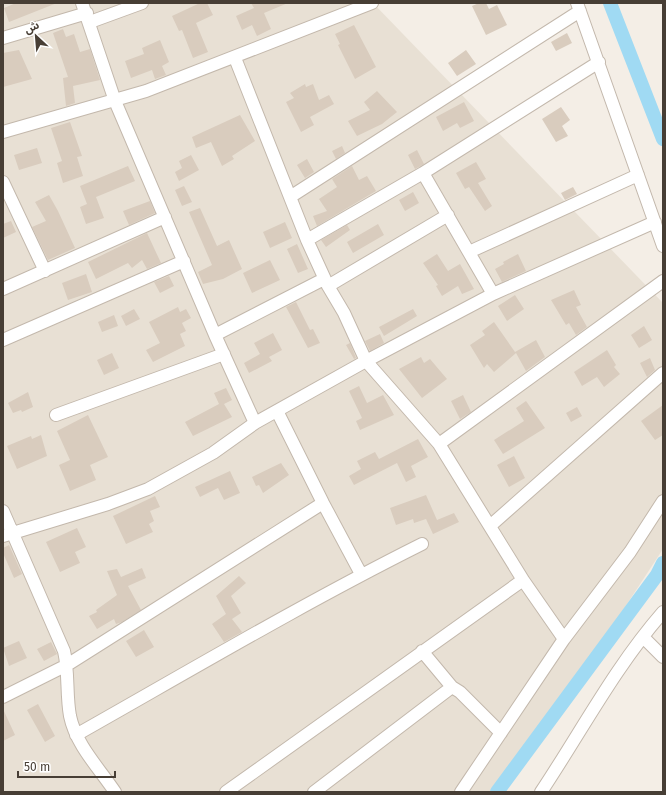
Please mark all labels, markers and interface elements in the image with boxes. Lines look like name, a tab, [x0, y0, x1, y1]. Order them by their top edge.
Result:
north arrow	[16, 16, 56, 56]
text: ش	[22, 18, 41, 37]
scale bar	[18, 753, 115, 779]
text: 50 m	[24, 760, 50, 774]

